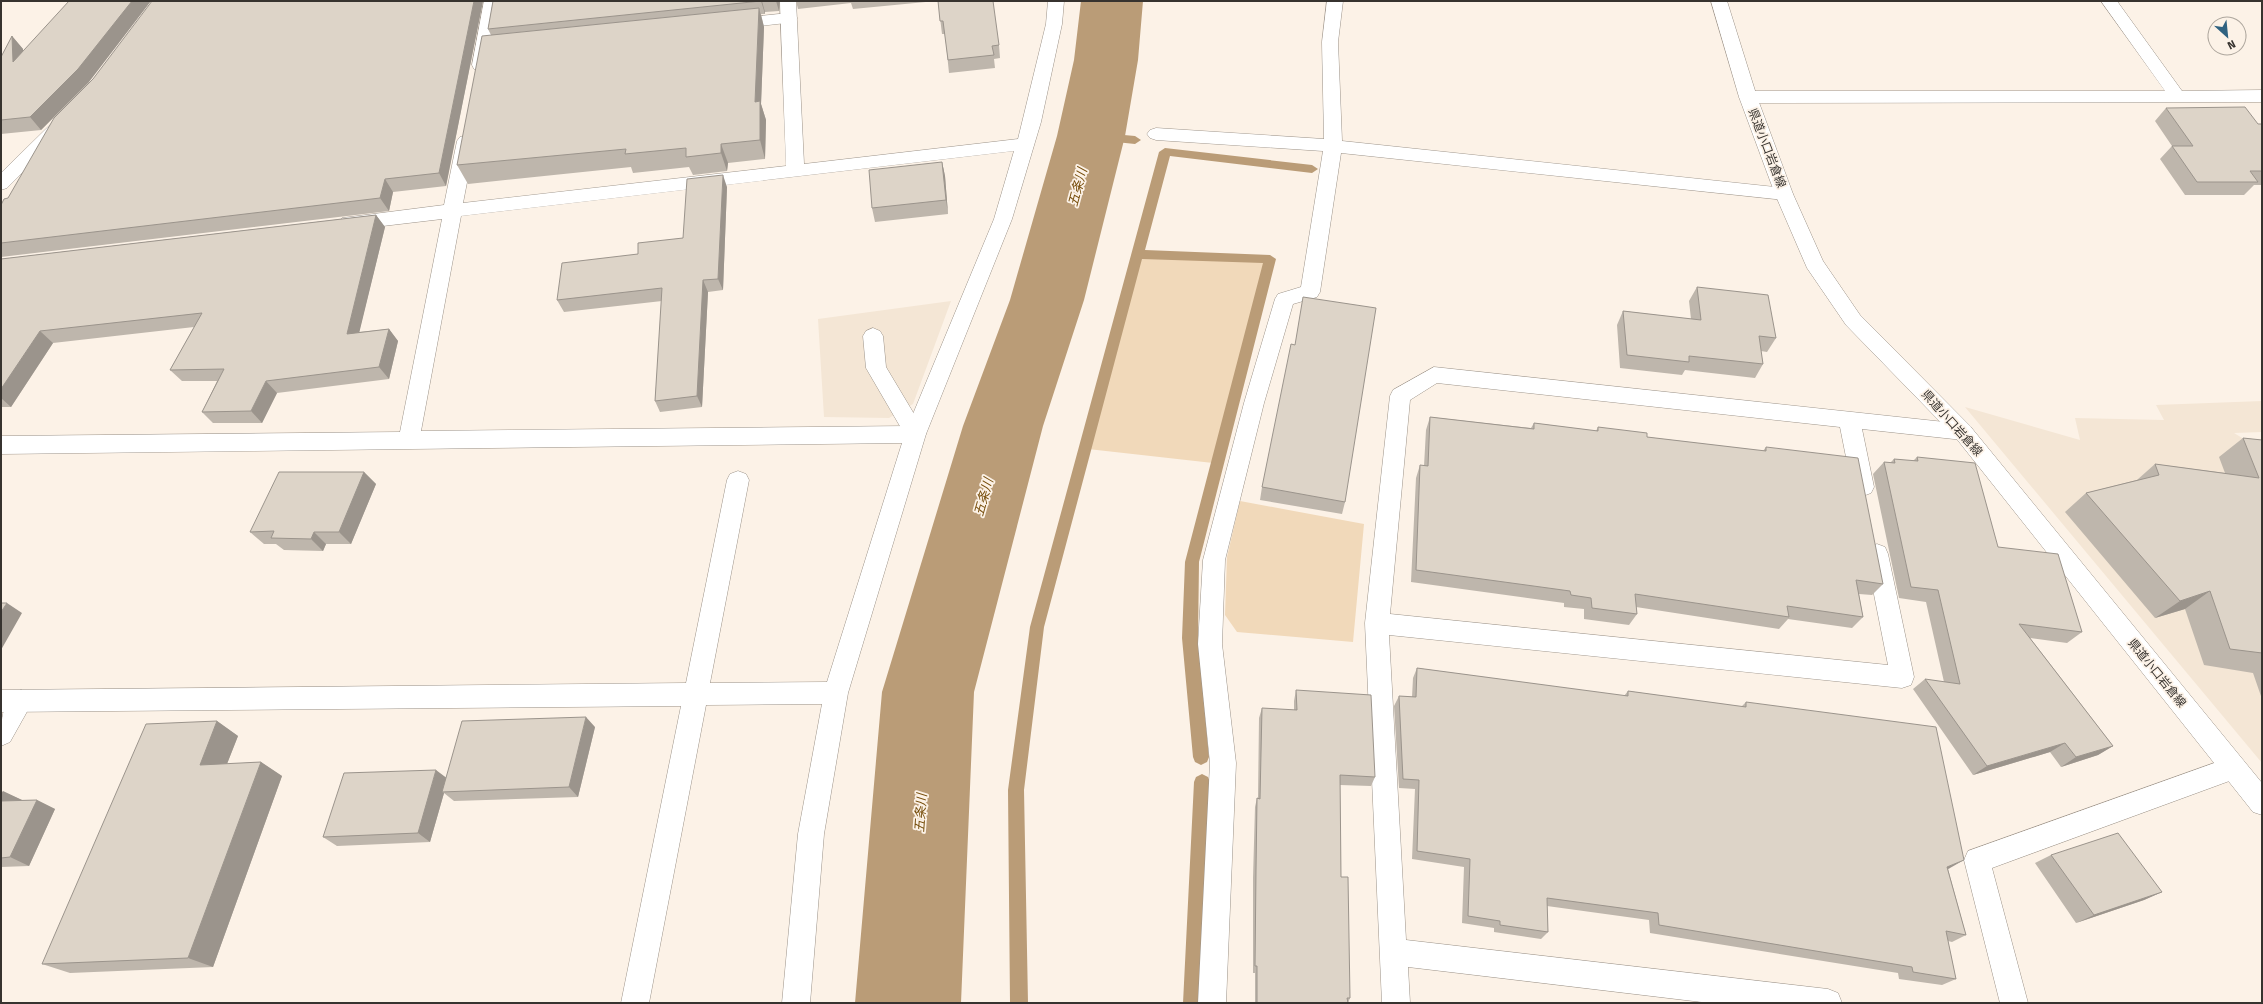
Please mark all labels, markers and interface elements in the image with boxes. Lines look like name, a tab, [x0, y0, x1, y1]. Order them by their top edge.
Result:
north arrow	[2207, 16, 2247, 56]
text: N	[2225, 37, 2238, 52]
street label: 県道小口岩倉線	[1745, 106, 1789, 190]
water label: 五条川	[1065, 164, 1090, 208]
street label: 県道小口岩倉線	[1919, 387, 1985, 459]
water label: 五条川	[971, 474, 997, 518]
street label: 県道小口岩倉線	[2125, 636, 2189, 710]
water label: 五条川	[912, 791, 929, 833]

